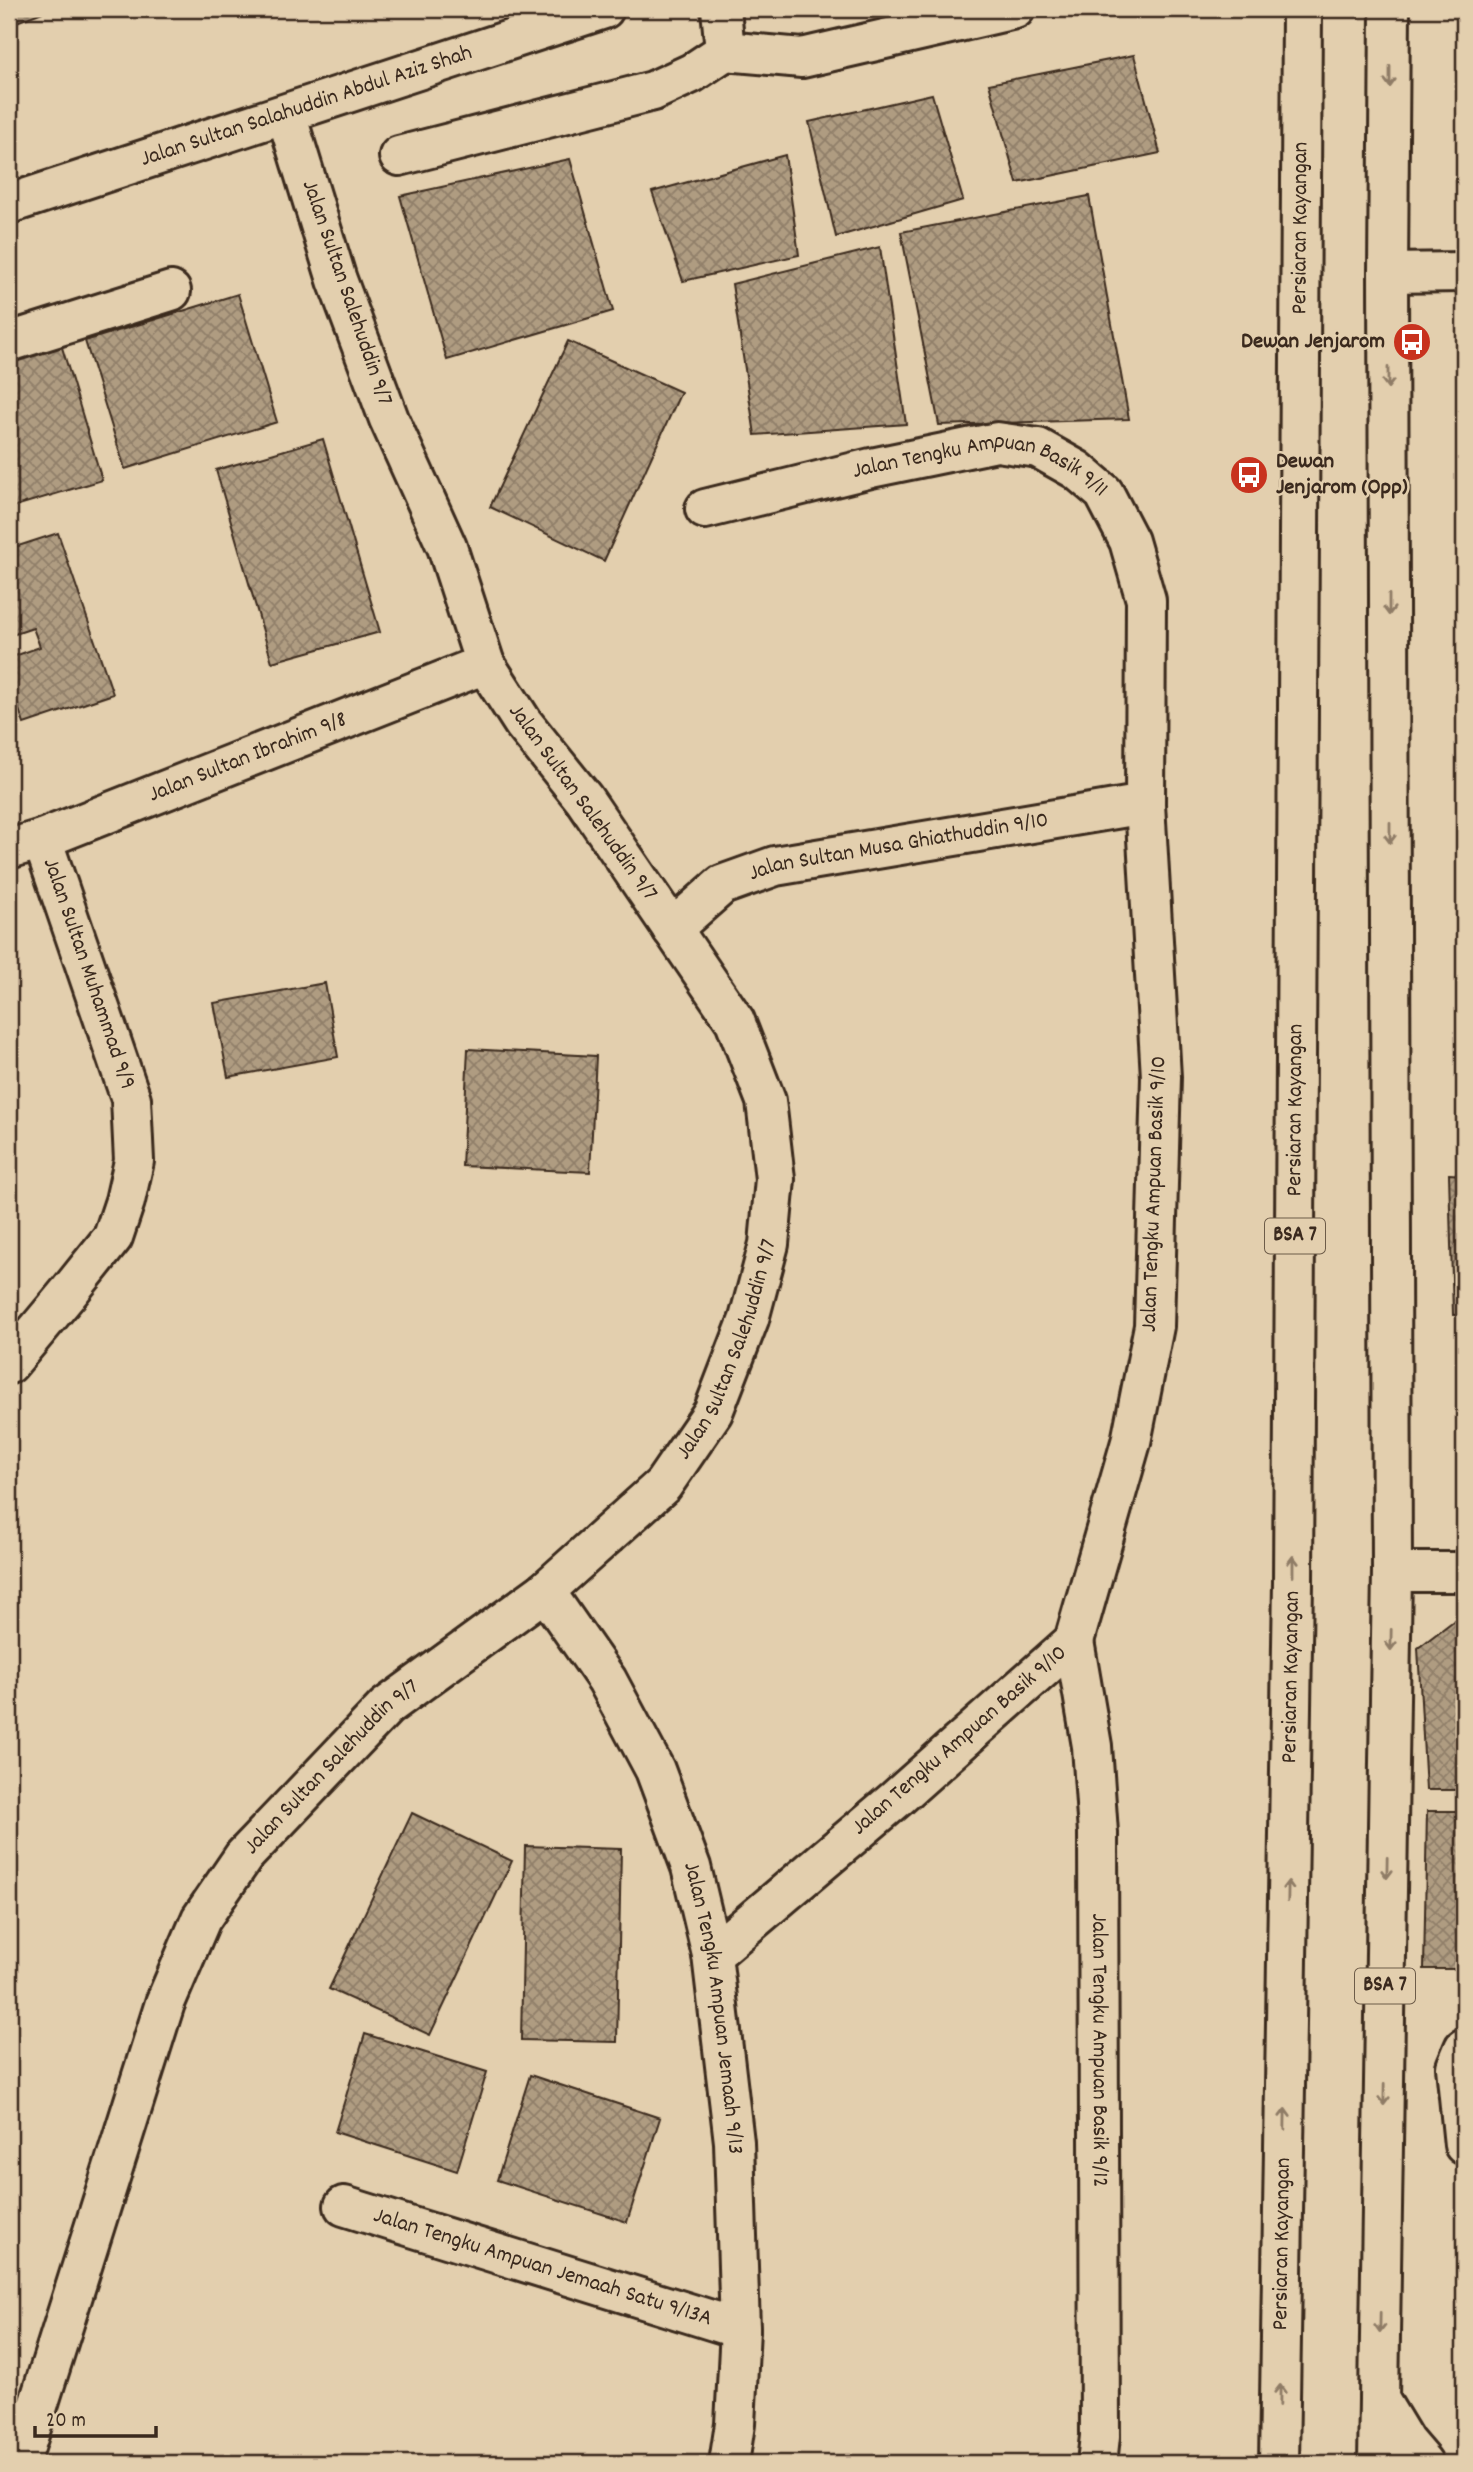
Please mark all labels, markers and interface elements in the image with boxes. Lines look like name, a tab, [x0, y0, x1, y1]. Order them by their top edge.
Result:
street label: Jalan Sultan Salahuddin Abdul Aziz Shah	[136, 37, 477, 176]
one-way arrow	[1383, 65, 1397, 88]
street label: Persiaran Kayangan	[1284, 142, 1318, 315]
street label: Jalan Sultan Salehuddin 9/7	[292, 176, 400, 410]
bus stop icon: Dewan Jenjarom	[1391, 321, 1433, 363]
place label: Dewan Jenjarom	[1241, 326, 1385, 359]
one-way arrow	[1381, 366, 1395, 389]
street label: Jalan Tengku Ampuan Basik 9/11	[849, 425, 1115, 506]
place label: Dewan Jenjarom (Opp)	[1276, 446, 1408, 505]
bus stop icon: Dewan Jenjarom (Opp)	[1228, 454, 1270, 496]
one-way arrow	[1382, 594, 1396, 617]
street label: Jalan Sultan Salehuddin 9/7	[499, 698, 665, 908]
street label: Jalan Sultan Ibrahim 9/8	[144, 704, 352, 812]
street label: Jalan Sultan Musa Ghiathuddin 9/10	[744, 804, 1051, 891]
one-way arrow	[1383, 821, 1397, 844]
street label: Jalan Sultan Muhammad 9/9	[33, 854, 143, 1094]
street label: Persiaran Kayangan	[1279, 1024, 1313, 1197]
street label: Jalan Tengku Ampuan Basik 9/10	[1134, 1055, 1176, 1333]
road number: BSA 7	[1265, 1218, 1325, 1254]
street label: Jalan Sultan Salehuddin 9/7	[668, 1236, 786, 1467]
one-way arrow	[1287, 1554, 1300, 1577]
street label: Persiaran Kayangan	[1274, 1590, 1309, 1764]
one-way arrow	[1384, 1628, 1398, 1651]
street label: Jalan Tengku Ampuan Basik 9/10	[845, 1638, 1075, 1844]
street label: Jalan Sultan Salehuddin 9/7	[237, 1671, 426, 1863]
one-way arrow	[1380, 1856, 1394, 1879]
street label: Jalan Tengku Ampuan Jemaah 9/13	[674, 1857, 751, 2155]
one-way arrow	[1281, 1880, 1295, 1903]
street label: Jalan Tengku Ampuan Basik 9/12	[1082, 1913, 1116, 2187]
road number: BSA 7	[1355, 1968, 1415, 2004]
one-way arrow	[1377, 2083, 1390, 2106]
one-way arrow	[1278, 2107, 1291, 2130]
street label: Persiaran Kayangan	[1265, 2157, 1300, 2331]
street label: Jalan Tengku Ampuan Jemaah Satu 9/13A	[369, 2200, 716, 2336]
one-way arrow	[1373, 2311, 1387, 2334]
one-way arrow	[1273, 2384, 1287, 2407]
scale bar	[35, 2395, 156, 2439]
text: 20 m	[46, 2407, 86, 2437]

